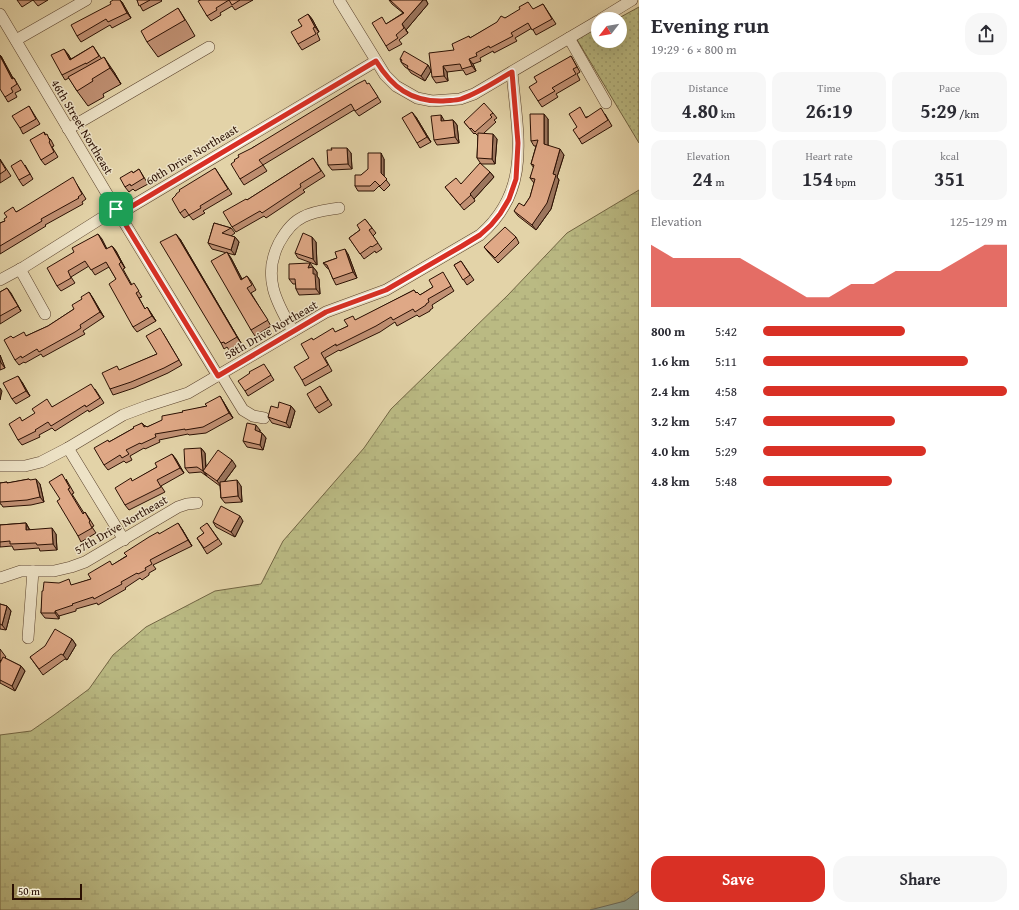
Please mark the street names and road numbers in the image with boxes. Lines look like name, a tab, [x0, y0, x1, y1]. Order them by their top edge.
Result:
street label: 46th Street Northeast	[47, 76, 118, 178]
street label: 60th Drive Northeast	[142, 120, 242, 189]
street label: 58th Drive Northeast	[221, 296, 321, 363]
street label: 57th Drive Northeast	[71, 491, 171, 558]

